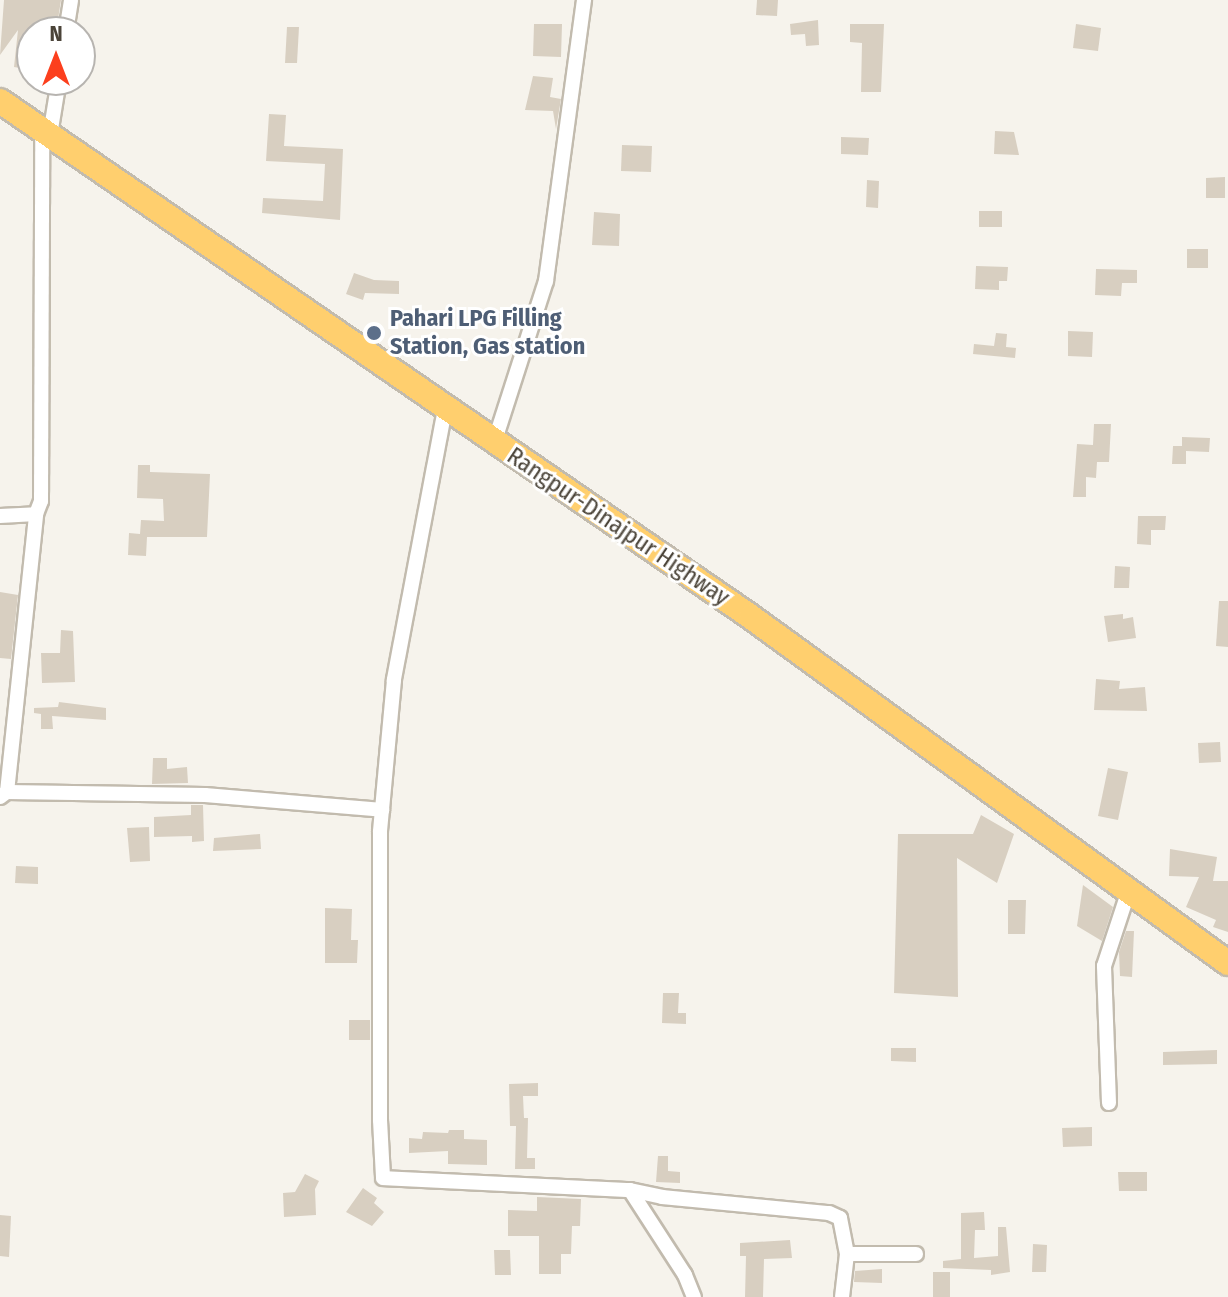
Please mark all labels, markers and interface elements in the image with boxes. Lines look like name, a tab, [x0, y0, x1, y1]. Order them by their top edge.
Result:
north arrow	[16, 16, 96, 96]
text: N	[49, 20, 63, 47]
place label: Pahari LPG Filling Station, Gas station	[390, 305, 585, 361]
marker: Pahari LPG Filling Station, Gas station	[365, 324, 383, 342]
street label: Rangpur-Dinajpur Highway	[501, 442, 735, 612]

